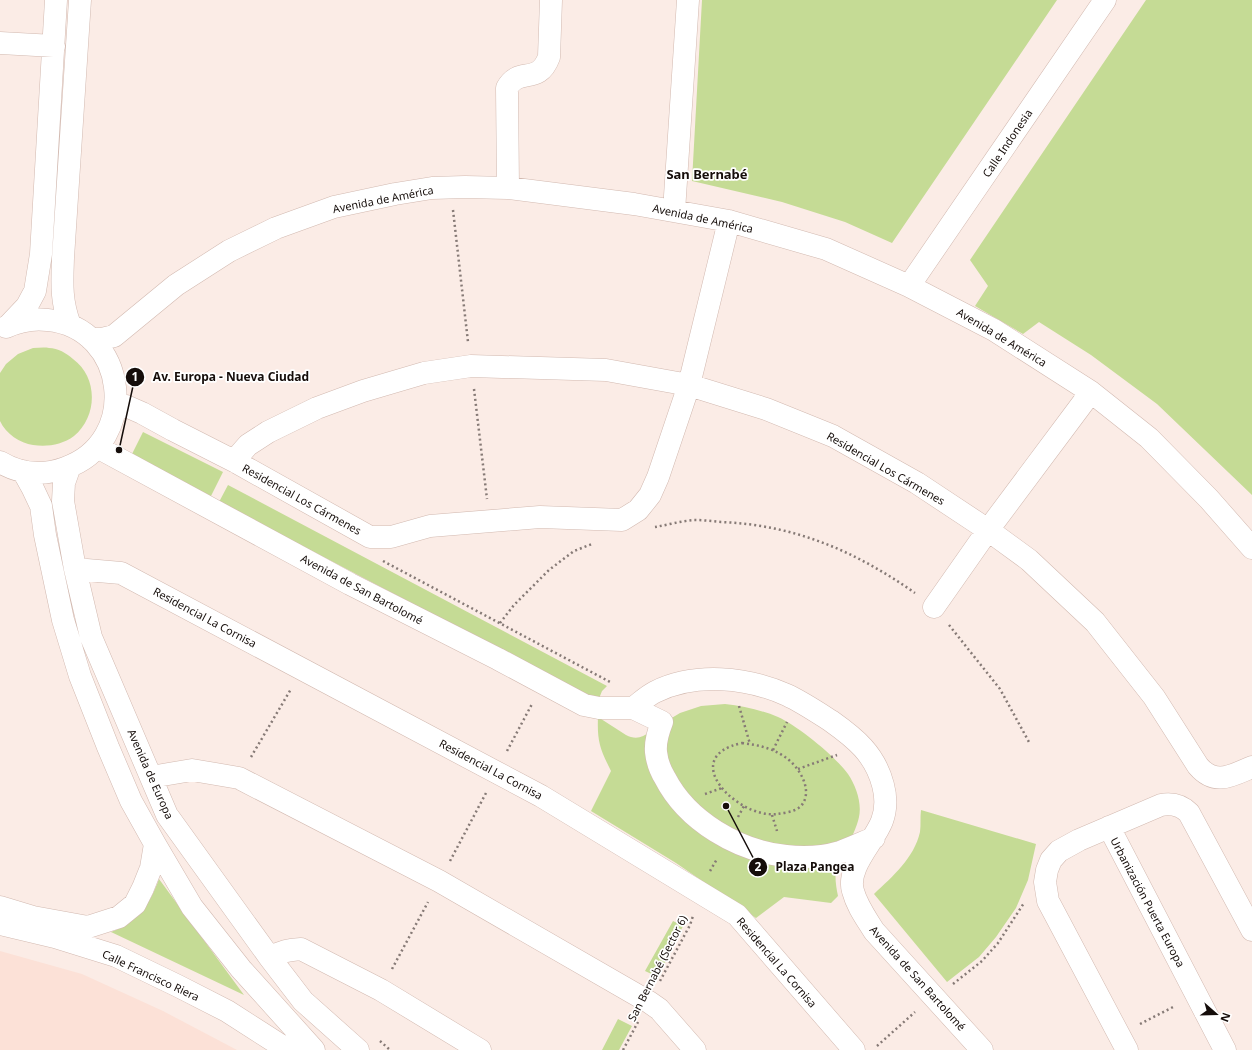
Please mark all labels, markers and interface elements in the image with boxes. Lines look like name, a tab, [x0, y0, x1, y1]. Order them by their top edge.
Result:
street label: Calle Indonesia	[979, 106, 1035, 180]
district label: San Bernabé	[666, 165, 748, 183]
street label: Avenida de América	[331, 182, 435, 216]
street label: Avenida de América	[651, 200, 755, 236]
street label: Avenida de América	[954, 304, 1050, 370]
callout: Av. Europa - Nueva Ciudad	[125, 365, 317, 389]
text: 1	[132, 368, 138, 385]
text: Av. Europa - Nueva Ciudad	[153, 368, 309, 385]
street label: Residencial Los Cármenes	[824, 428, 948, 508]
street label: Residencial Los Cármenes	[240, 460, 364, 538]
street label: Avenida de San Bartolomé	[298, 550, 426, 628]
street label: Residencial La Cornisa	[151, 583, 259, 651]
street label: Avenida de Europa	[124, 727, 178, 821]
street label: Residencial La Cornisa	[437, 735, 545, 803]
street label: Urbanización Puerta Europa	[1107, 834, 1189, 970]
callout: Plaza Pangea	[748, 855, 862, 879]
text: 2	[755, 858, 762, 875]
text: Plaza Pangea	[776, 858, 854, 875]
street label: San Bernabé (Sector 6)	[624, 912, 690, 1024]
street label: Residencial La Cornisa	[734, 914, 820, 1010]
street label: Avenida de San Bartolomé	[867, 922, 969, 1034]
street label: Calle Francisco Riera	[100, 946, 202, 1004]
north arrow	[1196, 994, 1236, 1034]
text: N	[1217, 1011, 1234, 1024]

